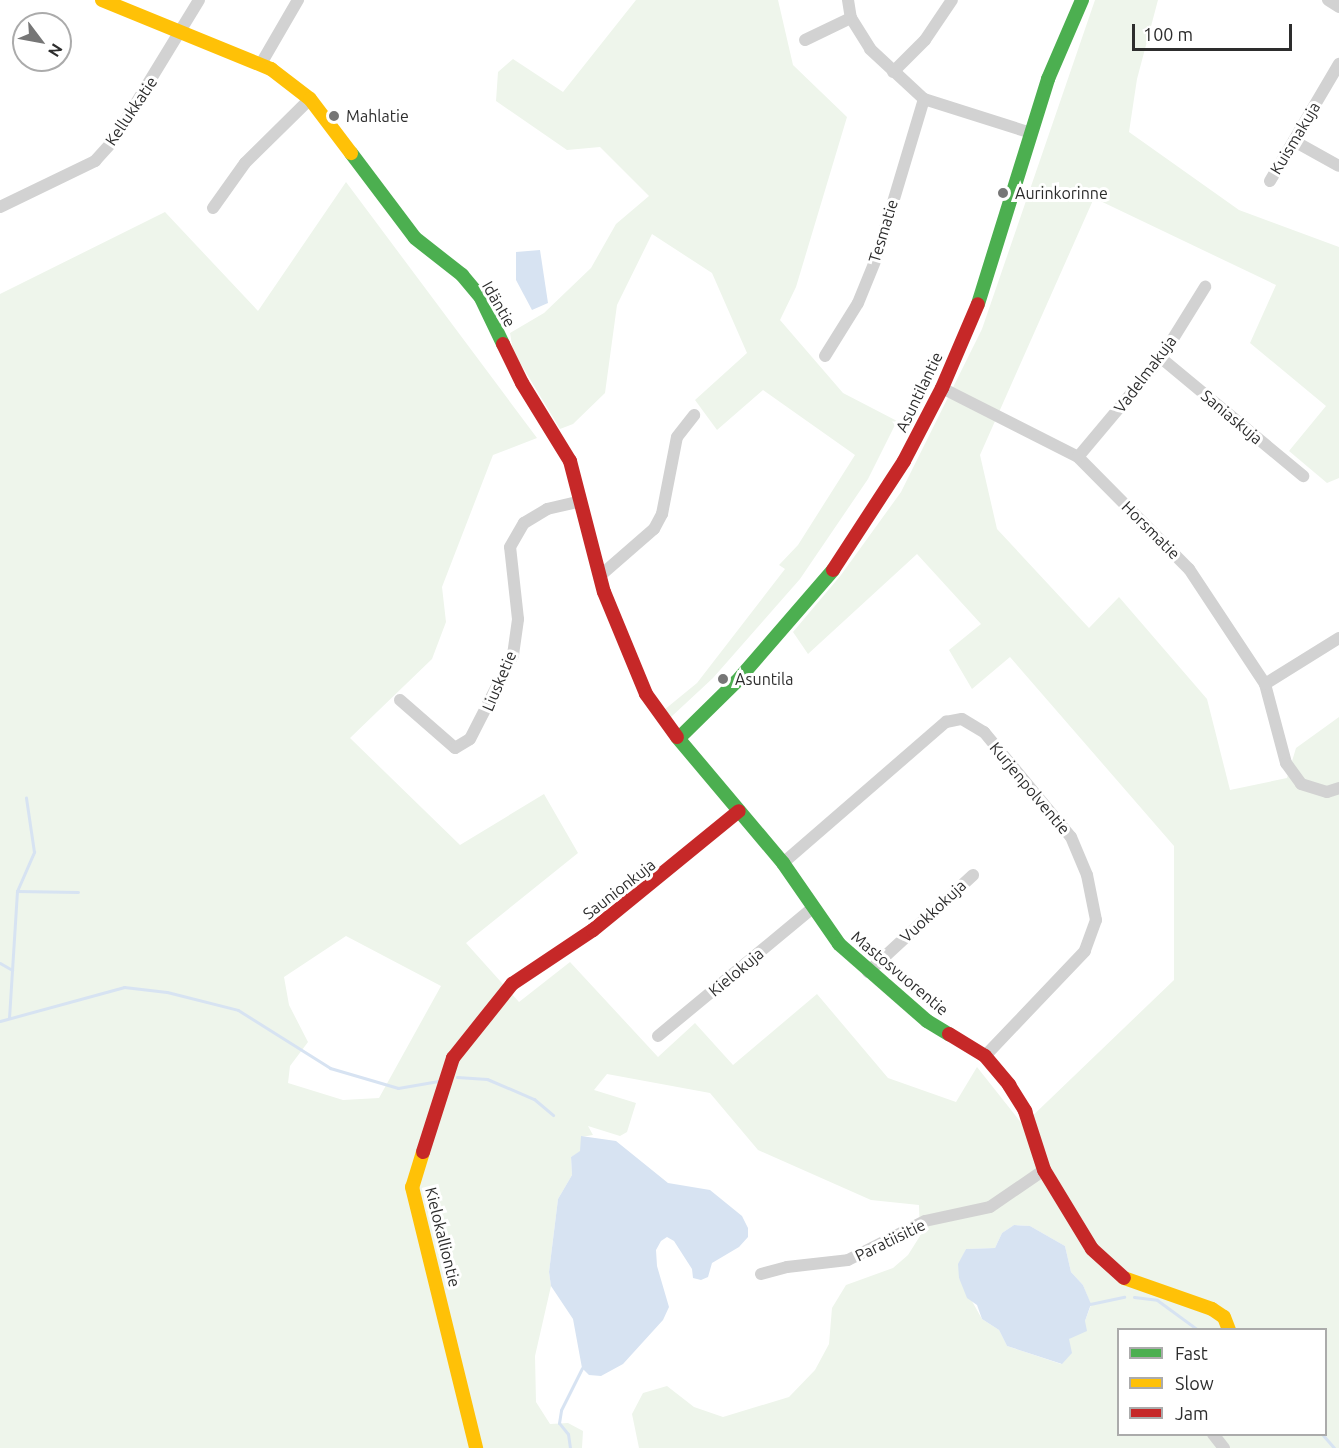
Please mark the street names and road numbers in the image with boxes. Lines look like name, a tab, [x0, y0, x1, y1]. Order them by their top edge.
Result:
street label: Kellukkatie	[101, 73, 161, 149]
street label: Kuismakuja	[1266, 98, 1324, 178]
street label: Tesmatie	[864, 197, 902, 265]
street label: Idäntie	[478, 278, 520, 330]
street label: Vadelmakuja	[1110, 332, 1180, 416]
street label: Asuntilantie	[891, 349, 947, 435]
street label: Saniaskuja	[1197, 386, 1267, 448]
street label: Horsmatie	[1118, 497, 1184, 563]
street label: Liusketie	[478, 648, 520, 714]
street label: Kurjenpolventie	[986, 738, 1074, 838]
street label: Saunionkuja	[579, 855, 659, 923]
street label: Vuokkokuja	[896, 876, 970, 946]
street label: Mastosvuorentie	[847, 927, 953, 1019]
street label: Kielokuja	[705, 944, 767, 1000]
street label: Kielokalliontie	[421, 1185, 465, 1289]
street label: Paratiisitie	[852, 1215, 928, 1265]

